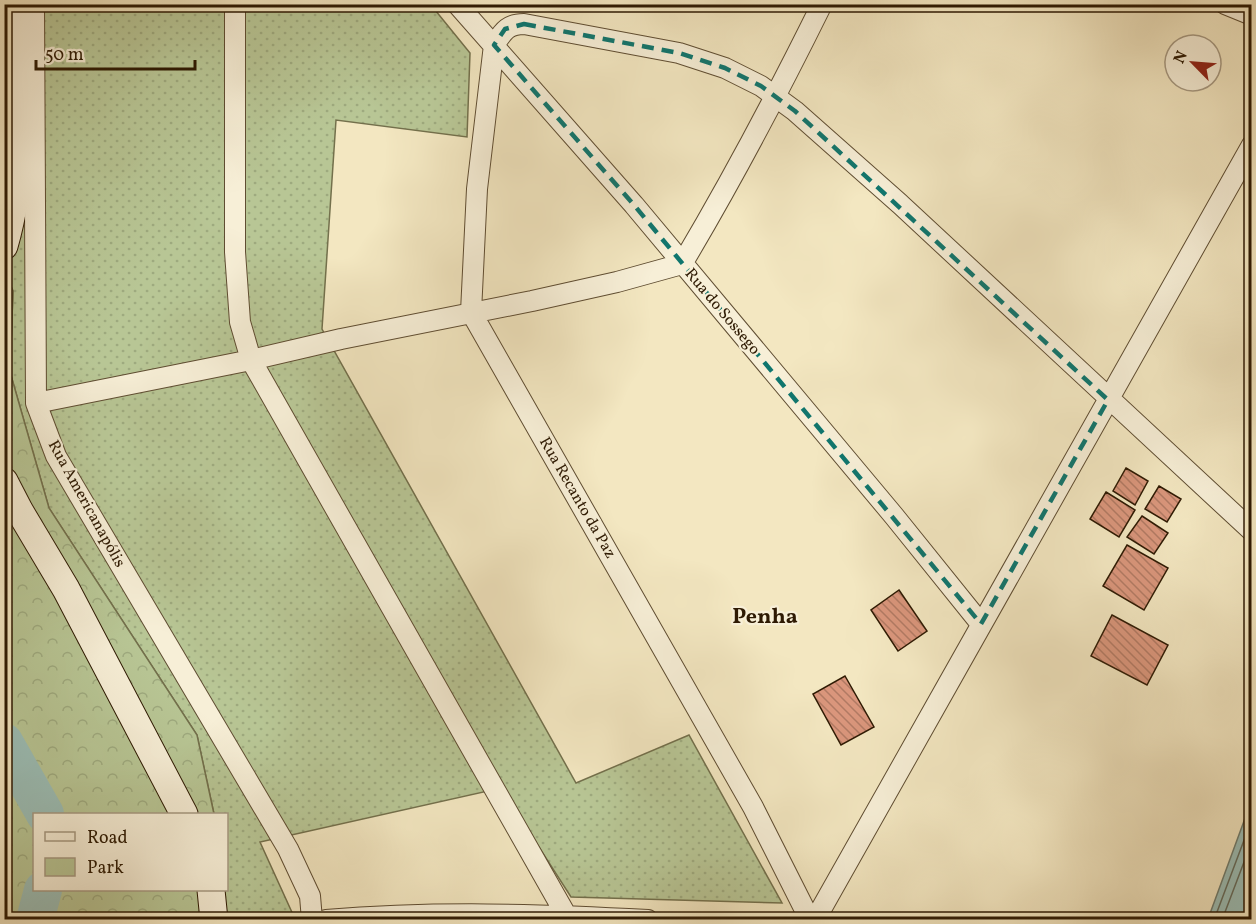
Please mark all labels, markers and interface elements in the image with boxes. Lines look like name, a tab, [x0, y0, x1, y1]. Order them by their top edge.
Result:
scale bar	[36, 33, 195, 71]
north arrow	[1163, 33, 1223, 93]
text: 50 m	[45, 43, 84, 68]
text: N	[1169, 47, 1194, 67]
street label: Rua do Sossego	[679, 264, 765, 360]
street label: Rua Recanto da Paz	[533, 433, 621, 563]
street label: Rua Americanapólis	[42, 436, 130, 572]
district label: Penha	[732, 602, 798, 633]
legend	[33, 813, 228, 891]
text: Road	[87, 826, 128, 851]
text: Park	[87, 856, 124, 881]

